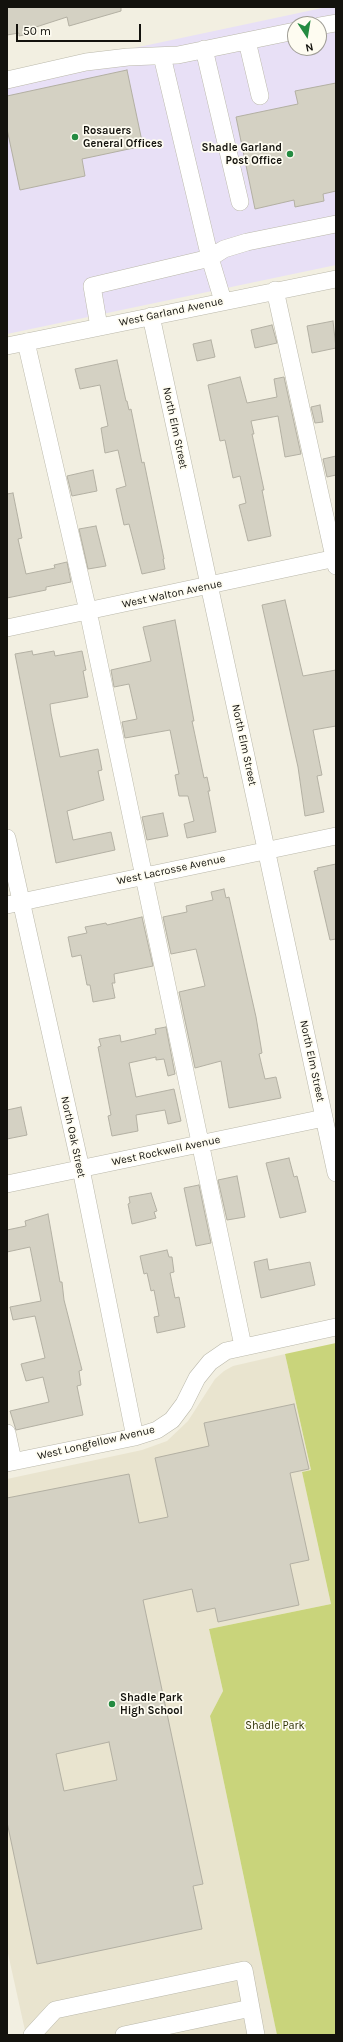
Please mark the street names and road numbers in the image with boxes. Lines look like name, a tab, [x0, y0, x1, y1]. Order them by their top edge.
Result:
street label: West Garland Avenue	[118, 295, 224, 329]
street label: North Elm Street	[160, 386, 190, 470]
street label: West Walton Avenue	[121, 577, 223, 611]
street label: North Elm Street	[229, 703, 259, 787]
street label: West Lacrosse Avenue	[116, 852, 226, 888]
street label: North Elm Street	[297, 1019, 327, 1103]
street label: North Oak Street	[58, 1095, 88, 1179]
street label: West Rockwell Avenue	[110, 1133, 222, 1169]
street label: West Longfellow Avenue	[36, 1423, 156, 1463]

